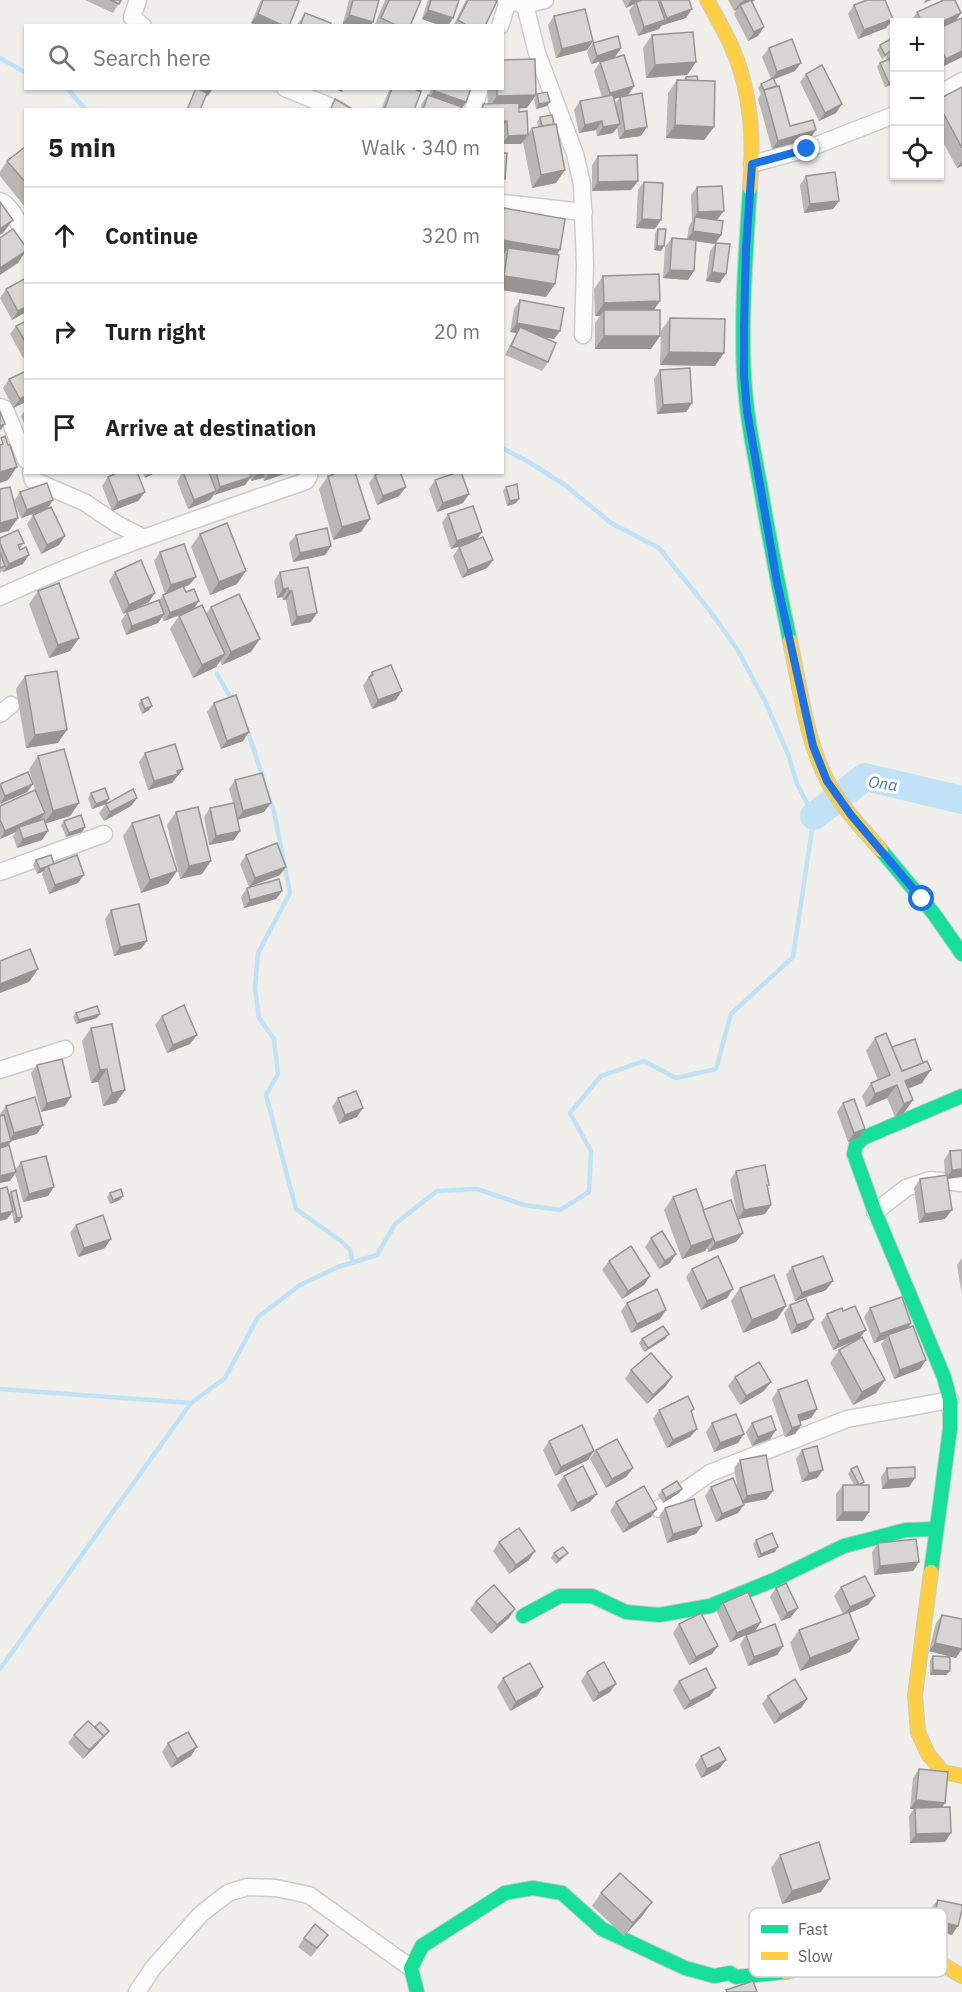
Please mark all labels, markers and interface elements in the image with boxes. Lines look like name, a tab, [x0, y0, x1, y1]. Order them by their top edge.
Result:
map controls	[890, 18, 944, 180]
button: +	[890, 18, 944, 72]
search box	[24, 24, 504, 90]
icon: search	[45, 41, 78, 74]
text: Search here	[93, 43, 211, 72]
button: −	[890, 72, 944, 126]
button: locate	[890, 126, 944, 180]
text: 5 min	[48, 130, 116, 164]
text: Walk · 340 m	[362, 134, 480, 161]
route end	[793, 135, 819, 161]
icon: ahead	[48, 219, 81, 252]
text: Continue	[105, 221, 198, 250]
text: 320 m	[422, 222, 480, 249]
icon: right	[48, 315, 81, 348]
text: Turn right	[105, 317, 206, 346]
text: 20 m	[434, 318, 480, 345]
icon: arrive	[48, 411, 81, 444]
text: Arrive at destination	[105, 413, 316, 442]
water label: Ona	[867, 771, 899, 795]
route start	[908, 885, 934, 911]
legend	[749, 1908, 947, 1977]
text: Fast	[798, 1919, 828, 1939]
text: Slow	[798, 1946, 833, 1966]

